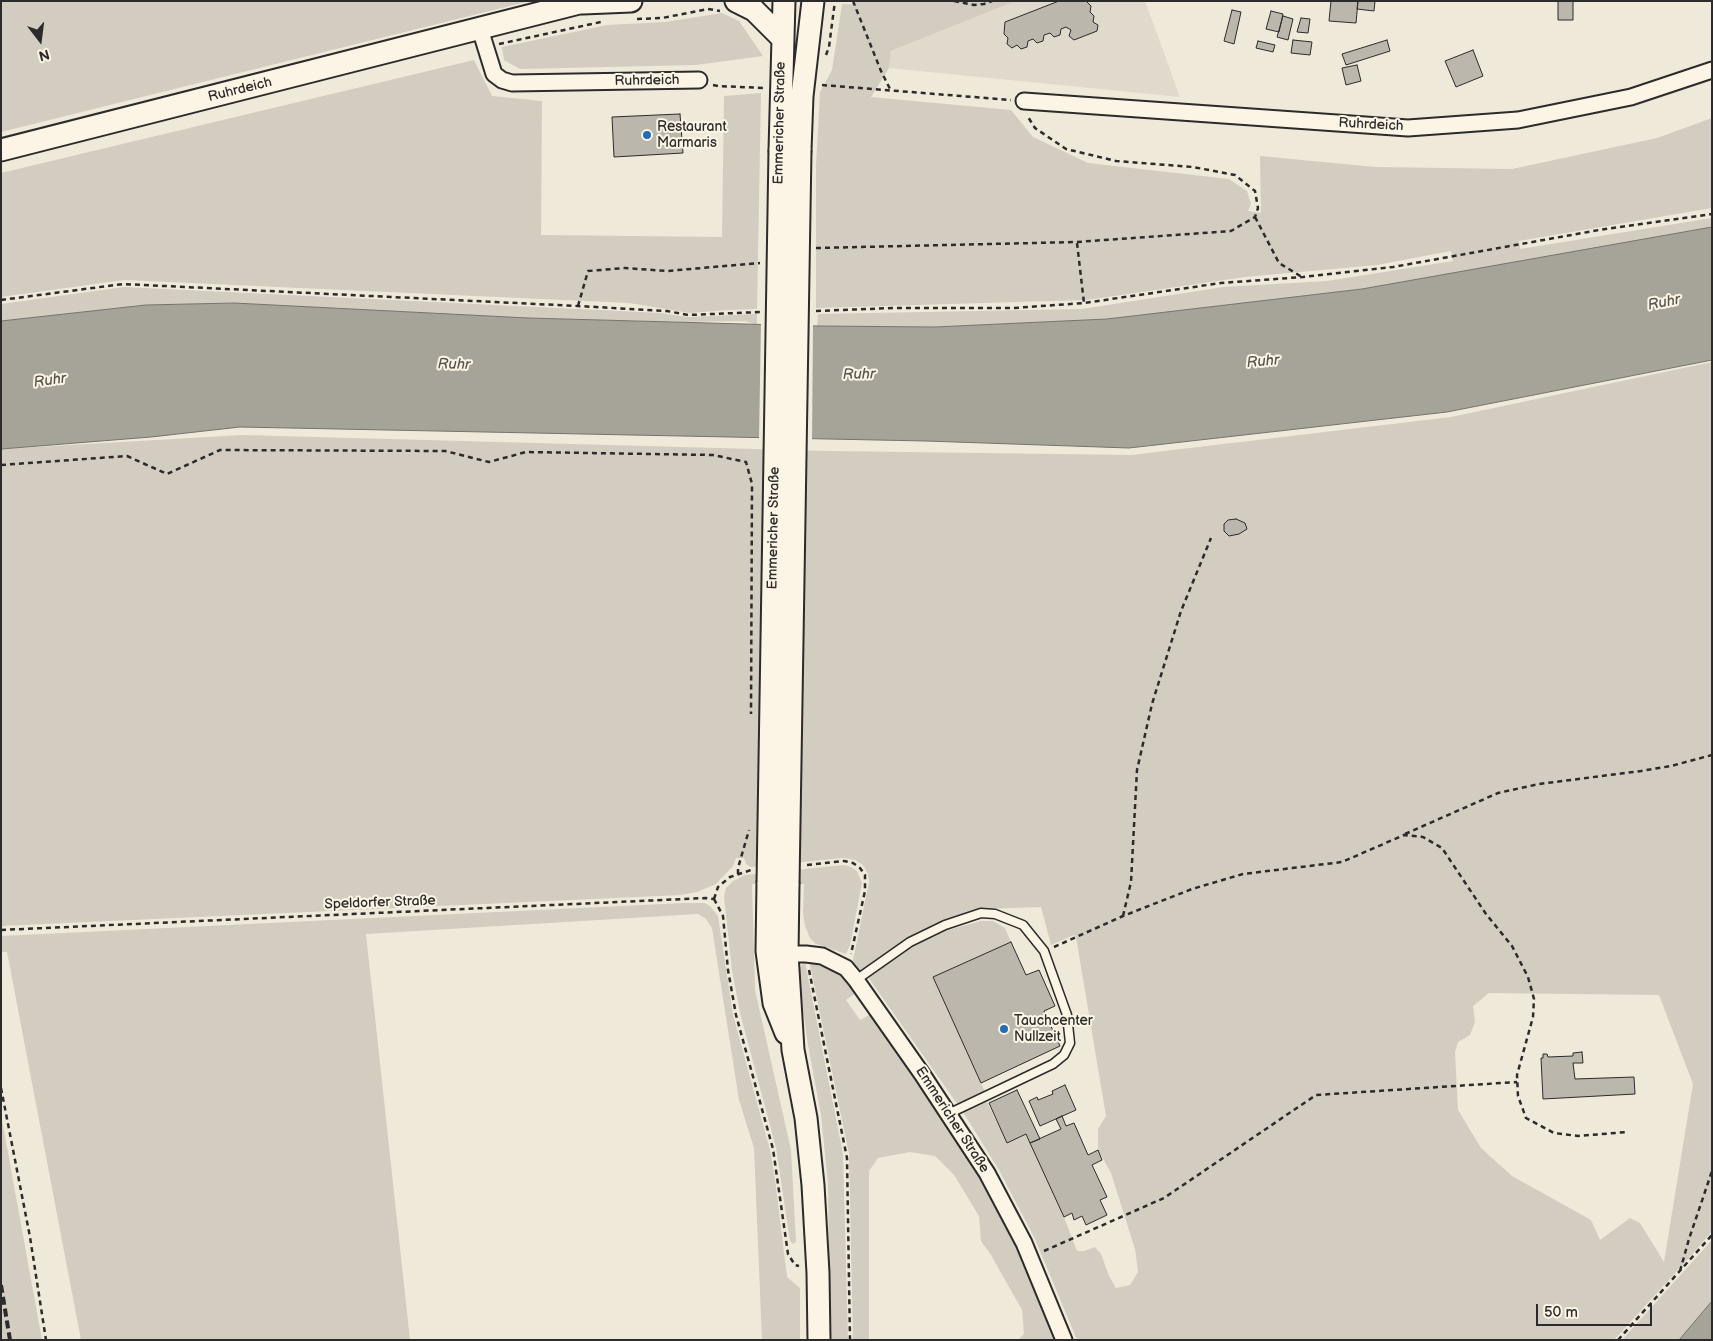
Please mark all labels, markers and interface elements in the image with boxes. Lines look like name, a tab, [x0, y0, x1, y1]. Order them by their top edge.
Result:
north arrow	[15, 15, 65, 65]
text: N	[37, 45, 51, 65]
street label: Emmericher Straße	[771, 61, 789, 185]
street label: Ruhrdeich	[614, 72, 680, 90]
street label: Ruhrdeich	[206, 74, 274, 106]
street label: Ruhrdeich	[1338, 115, 1404, 135]
place label: Restaurant Marmaris	[657, 119, 727, 152]
marker: Restaurant Marmaris	[641, 129, 653, 141]
water label: Ruhr	[1646, 291, 1682, 315]
water label: Ruhr	[1246, 352, 1280, 372]
water label: Ruhr	[437, 356, 471, 374]
water label: Ruhr	[842, 366, 876, 384]
water label: Ruhr	[33, 370, 67, 392]
street label: Emmericher Straße	[765, 466, 783, 590]
street label: Speldorfer Straße	[324, 893, 436, 913]
place label: Tauchcenter Nullzeit	[1014, 1013, 1093, 1046]
marker: Tauchcenter Nullzeit	[998, 1023, 1010, 1035]
street label: Emmericher Straße	[911, 1064, 993, 1176]
scale bar	[1538, 1294, 1654, 1326]
text: 50 m	[1544, 1303, 1578, 1322]

